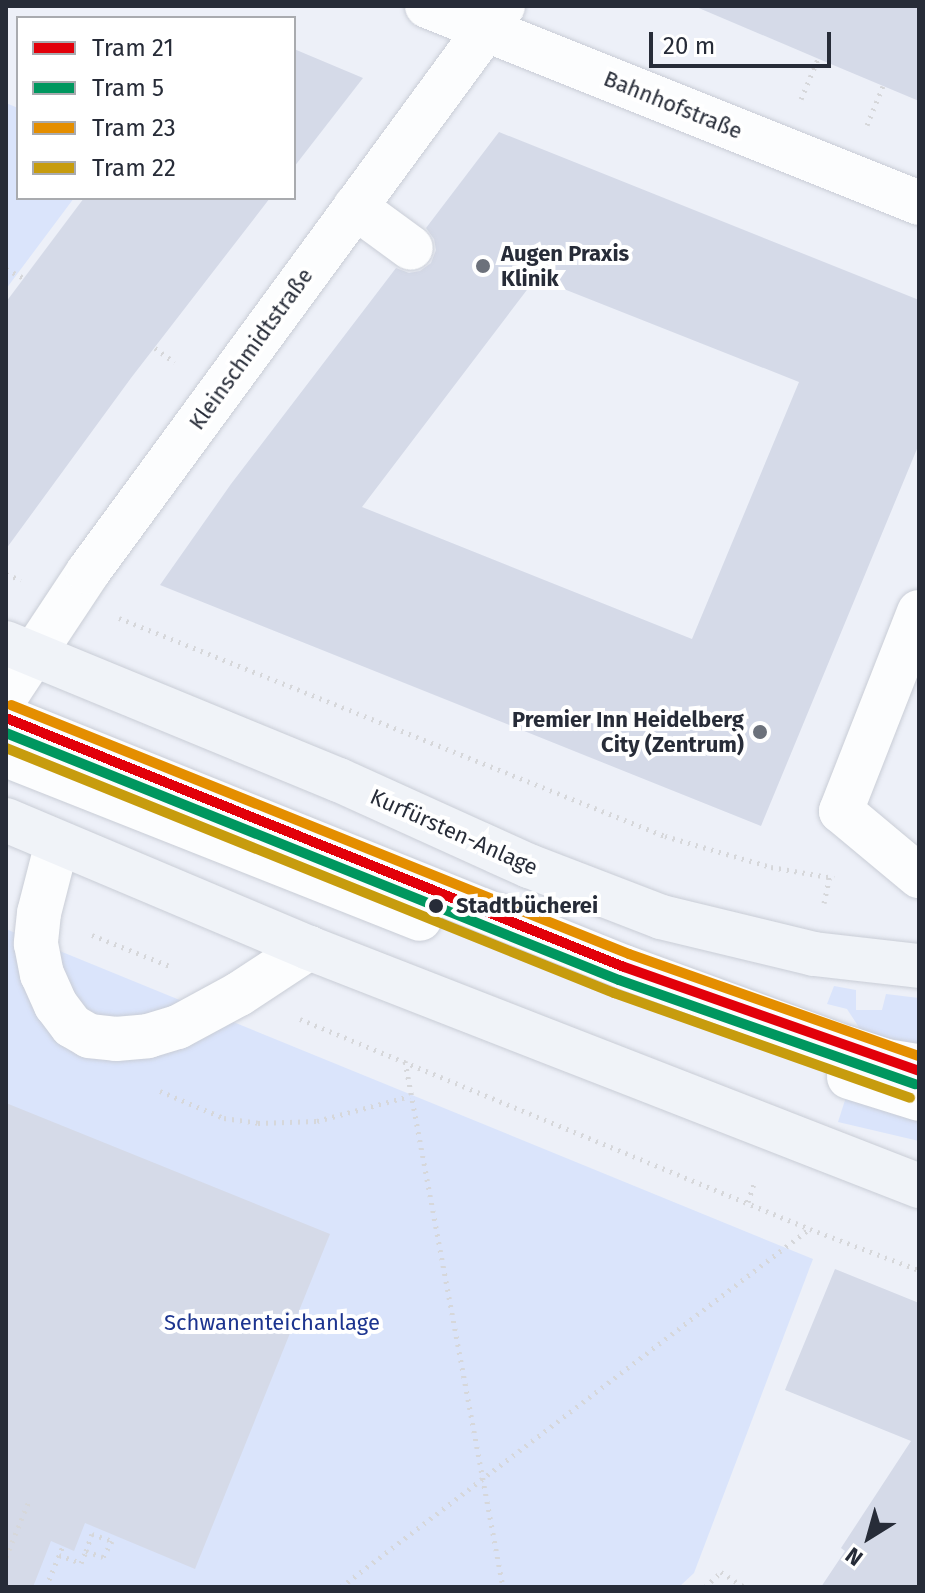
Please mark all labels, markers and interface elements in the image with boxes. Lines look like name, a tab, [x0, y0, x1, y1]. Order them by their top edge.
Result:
legend	[16, 16, 296, 200]
scale bar	[653, 16, 835, 66]
text: 20 m	[663, 32, 715, 60]
text: Tram 21	[92, 34, 174, 62]
street label: Bahnhofstraße	[600, 65, 746, 145]
text: Tram 5	[92, 74, 164, 102]
text: Tram 23	[92, 114, 176, 142]
text: Tram 22	[92, 154, 176, 182]
place label: Augen Praxis Klinik	[501, 240, 629, 292]
marker: Augen Praxis Klinik	[472, 255, 494, 277]
street label: Kleinschmidtstraße	[184, 263, 318, 435]
place label: Premier Inn Heidelberg City (Zentrum)	[512, 706, 744, 758]
marker: Premier Inn Heidelberg City (Zentrum)	[751, 723, 769, 741]
street label: Kurfürsten-Anlage	[366, 783, 542, 881]
marker: Stadtbücherei	[423, 893, 449, 919]
place label: Stadtbücherei	[456, 893, 598, 919]
park label: Schwanenteichanlage	[164, 1310, 380, 1336]
north arrow	[829, 1497, 909, 1577]
text: N	[840, 1541, 868, 1572]

